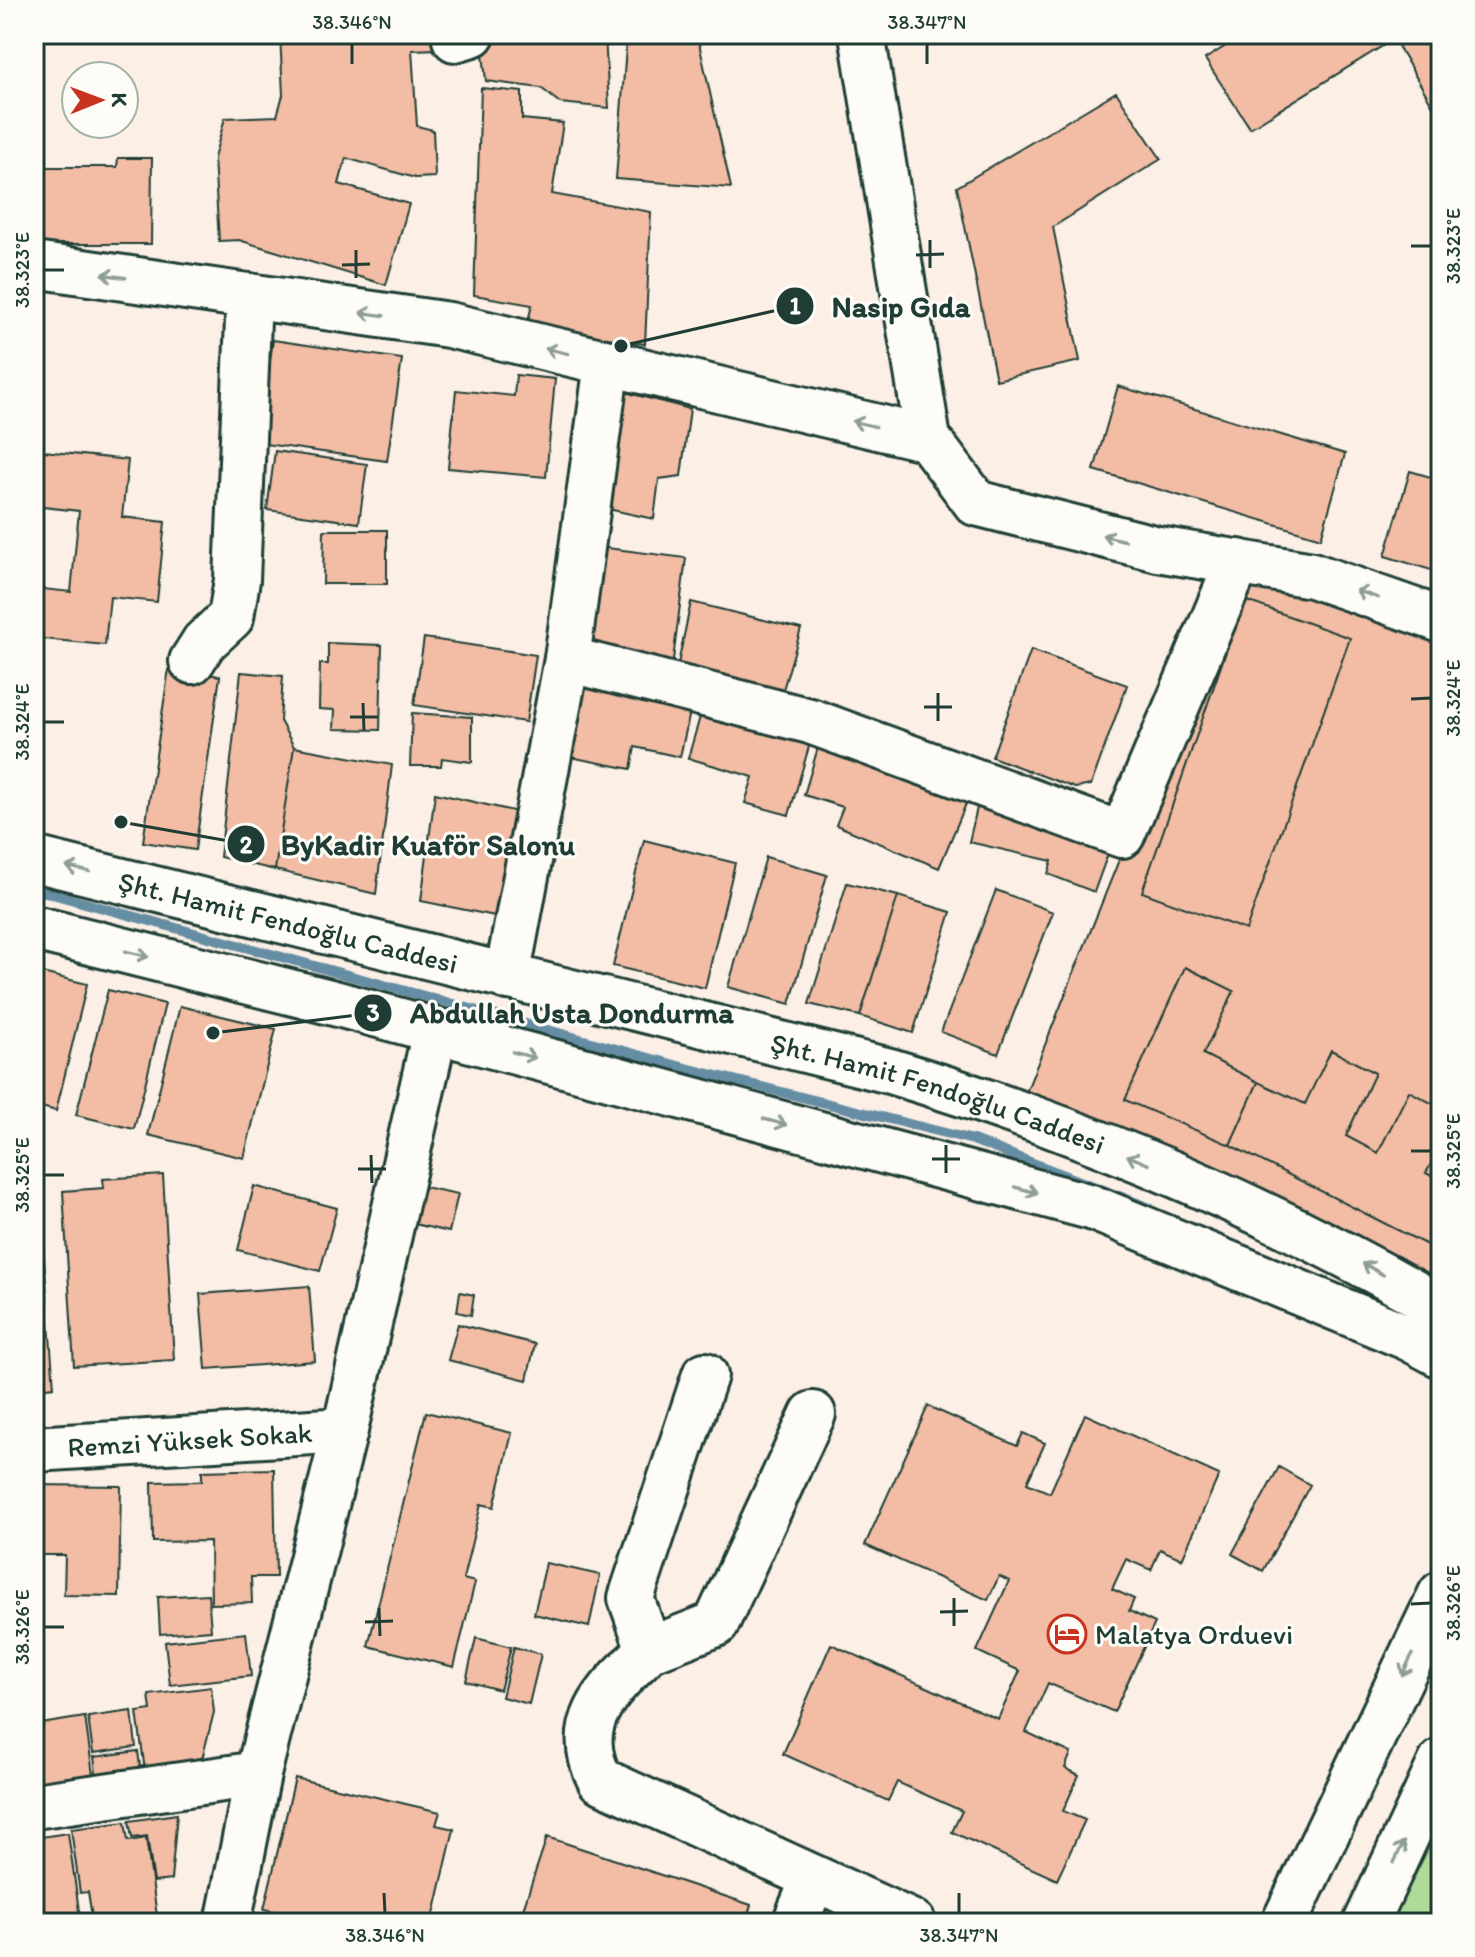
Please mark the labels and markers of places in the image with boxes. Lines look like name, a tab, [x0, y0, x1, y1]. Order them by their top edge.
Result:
callout: Nasip Gıda	[775, 279, 986, 333]
callout: ByKadir Kuaför Salonu	[226, 817, 591, 871]
callout: Abdullah Usta Dondurma	[353, 986, 750, 1040]
hotel icon: Malatya Orduevi	[1046, 1613, 1088, 1655]
place label: Malatya Orduevi	[1095, 1617, 1293, 1651]

